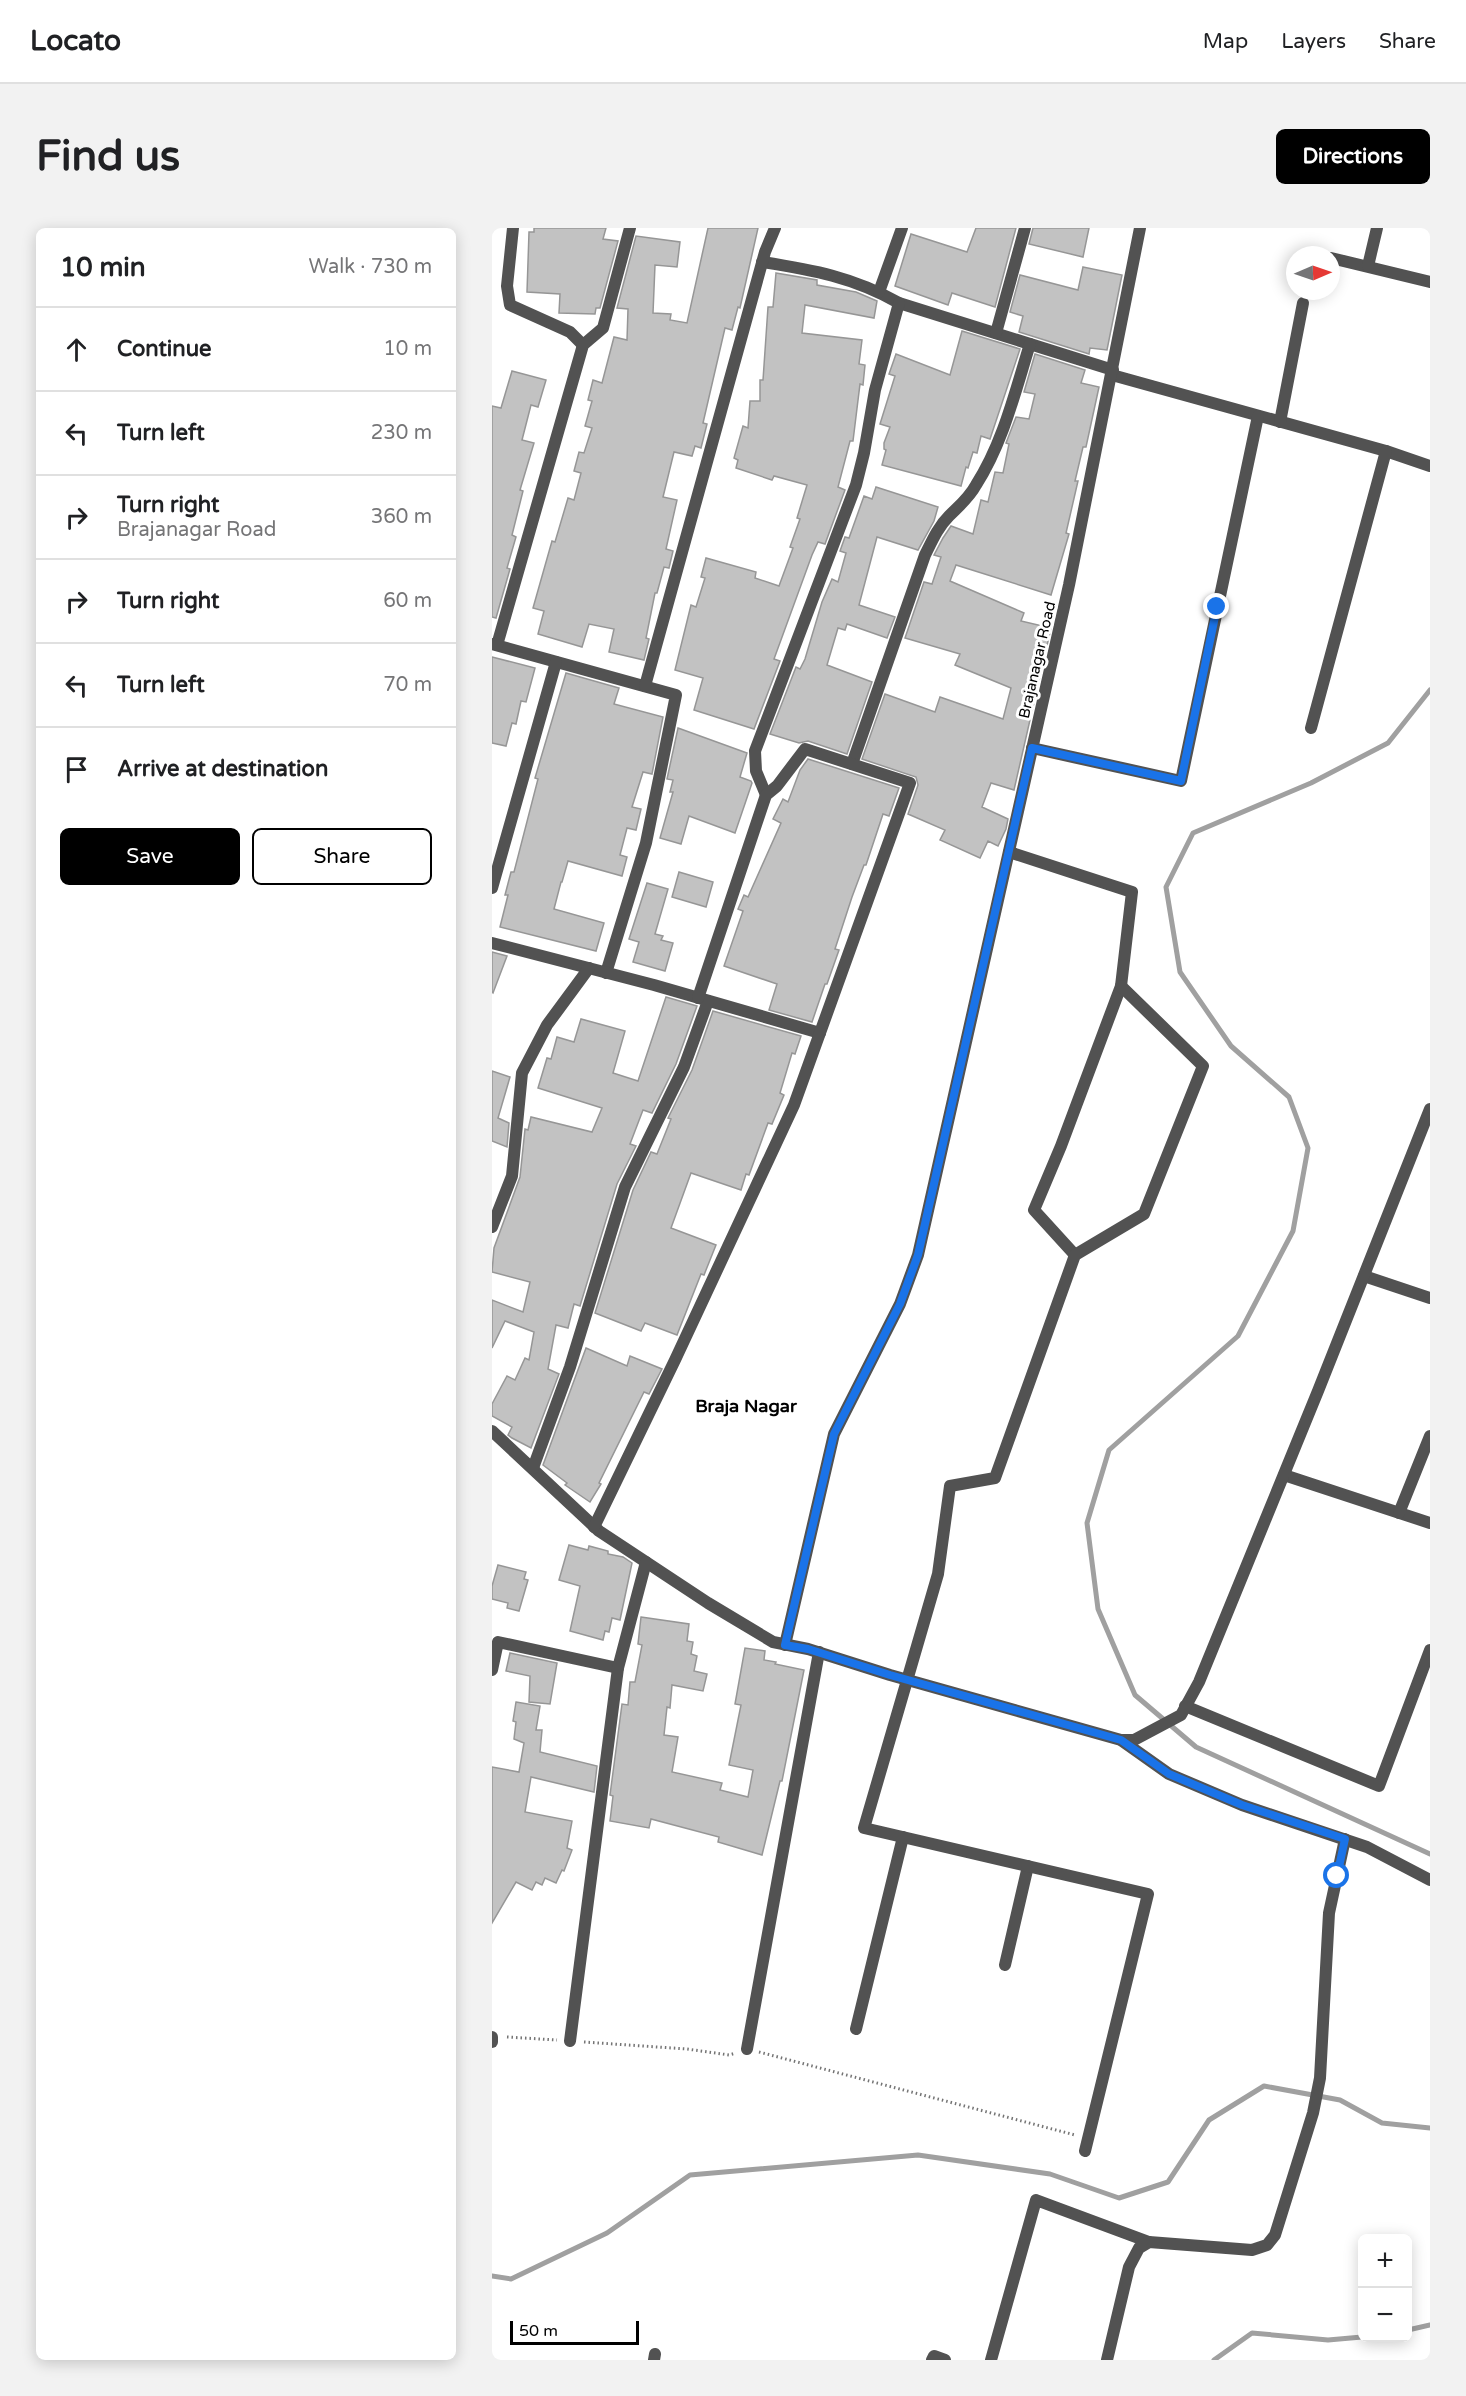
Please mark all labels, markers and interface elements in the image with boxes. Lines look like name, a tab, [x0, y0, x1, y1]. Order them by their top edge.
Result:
text: Locato	[30, 24, 121, 58]
text: Map	[1203, 29, 1248, 54]
text: Layers	[1281, 29, 1346, 54]
text: Share	[1379, 29, 1436, 54]
button: Directions	[1276, 129, 1430, 184]
text: Find us	[36, 131, 180, 182]
north arrow	[1286, 246, 1340, 300]
text: 10 min	[60, 252, 146, 283]
text: Walk · 730 m	[309, 255, 432, 279]
icon: ahead	[60, 333, 93, 366]
text: Continue	[117, 336, 212, 362]
text: 10 m	[383, 337, 432, 361]
icon: left	[60, 417, 93, 450]
text: Turn left	[117, 420, 205, 446]
text: 230 m	[371, 421, 432, 445]
text: Turn right	[117, 492, 219, 518]
icon: right	[60, 501, 93, 534]
text: 360 m	[371, 505, 432, 529]
text: Brajanagar Road	[117, 518, 276, 542]
icon: right	[60, 585, 93, 618]
text: Turn right	[117, 588, 219, 614]
text: 60 m	[383, 589, 432, 613]
route end	[1203, 593, 1229, 619]
street label: Brajanagar Road	[1015, 600, 1059, 720]
icon: left	[60, 669, 93, 702]
text: Turn left	[117, 672, 205, 698]
text: 70 m	[383, 673, 432, 697]
icon: arrive	[60, 753, 93, 786]
text: Arrive at destination	[117, 756, 328, 782]
button: Save	[60, 828, 240, 885]
button: Share	[252, 828, 432, 885]
district label: Braja Nagar	[695, 1395, 798, 1417]
route start	[1323, 1862, 1349, 1888]
map controls	[1358, 2234, 1412, 2342]
button: +	[1358, 2234, 1412, 2288]
button: −	[1358, 2288, 1412, 2342]
scale bar	[510, 2318, 639, 2346]
text: 50 m	[519, 2321, 558, 2341]

